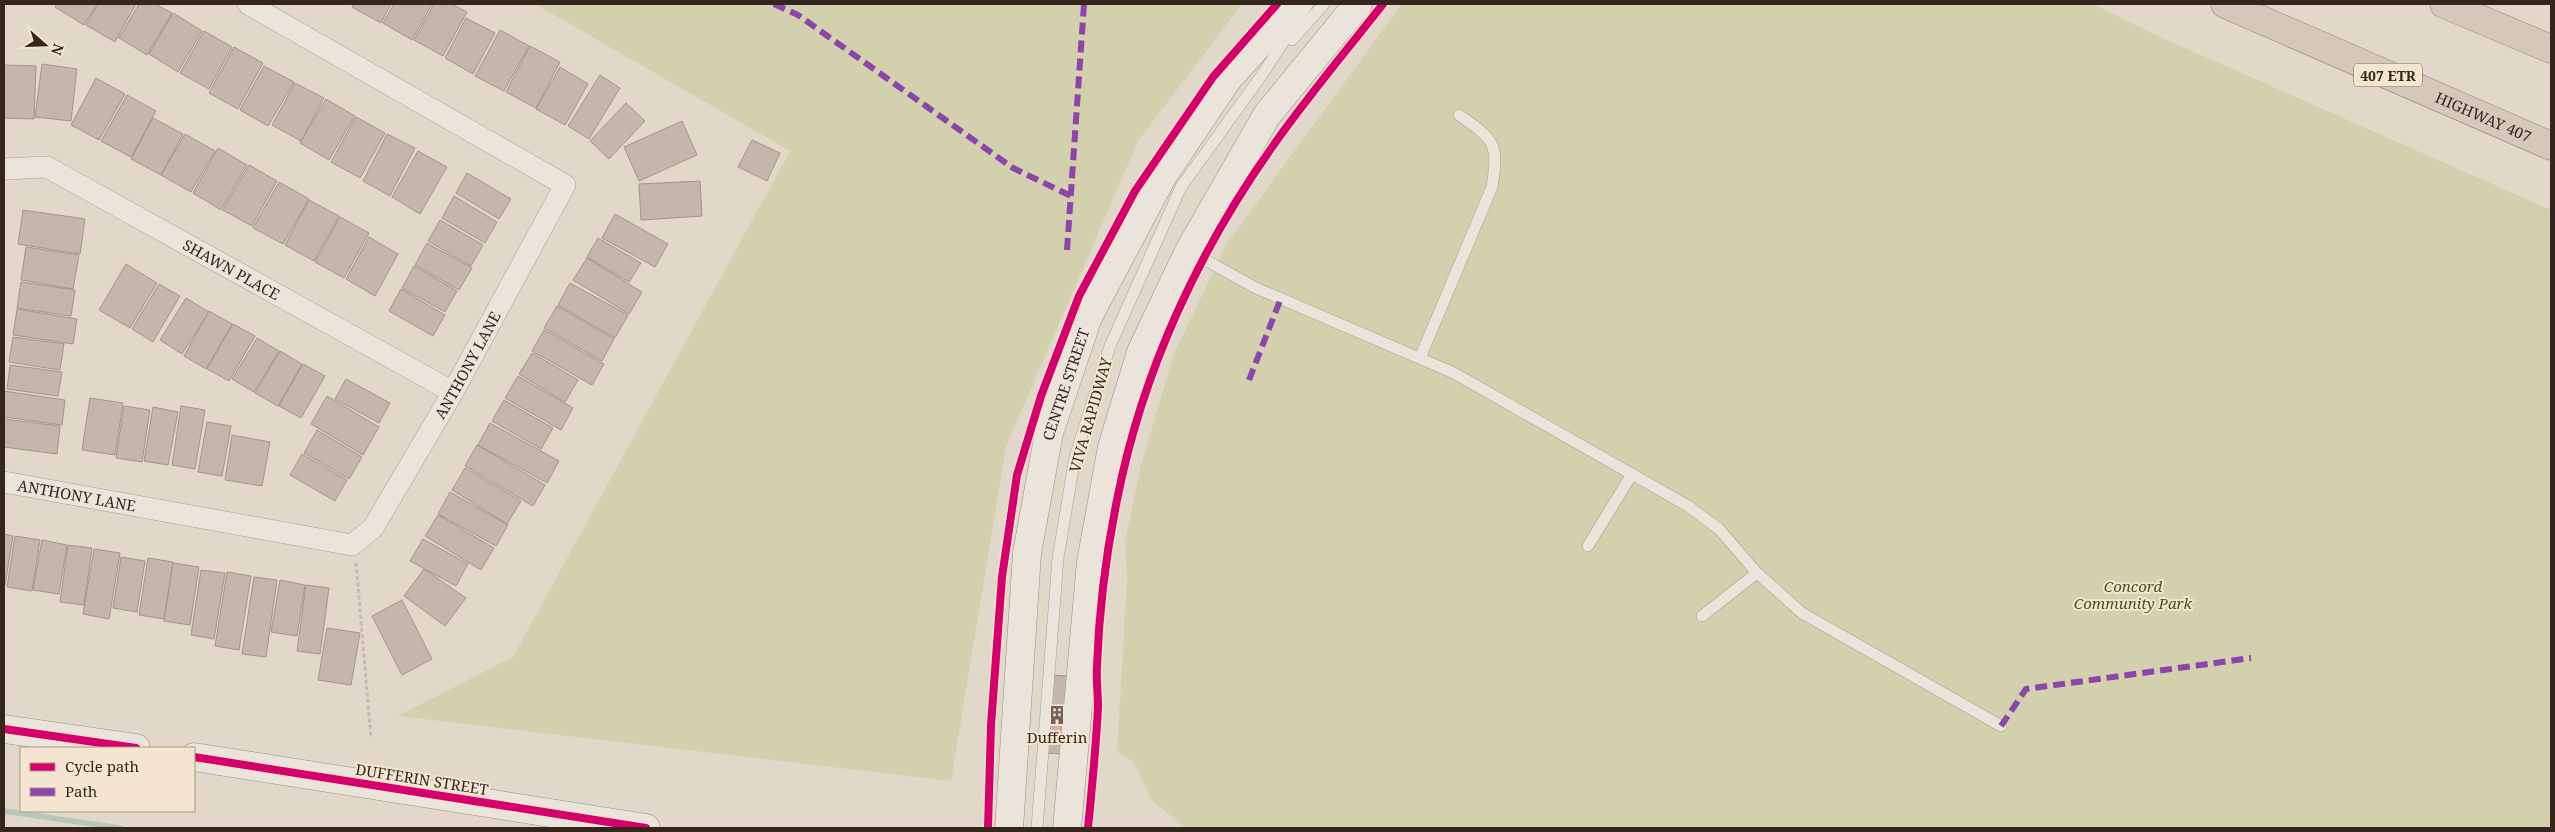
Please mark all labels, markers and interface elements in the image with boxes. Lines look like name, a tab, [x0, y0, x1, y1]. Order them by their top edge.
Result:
north arrow	[20, 20, 70, 70]
text: N	[47, 41, 69, 58]
road number: 407 ETR	[2354, 64, 2422, 86]
street label: HIGHWAY 407	[2432, 87, 2535, 146]
street label: SHAWN PLACE	[179, 234, 284, 304]
street label: ANTHONY LANE	[429, 308, 505, 422]
street label: CENTRE STREET	[1038, 326, 1094, 442]
street label: VIVA RAPIDWAY	[1064, 355, 1116, 475]
street label: ANTHONY LANE	[16, 475, 138, 516]
park label: Concord Community Park	[2074, 576, 2193, 613]
building icon: Dufferin	[1046, 704, 1068, 726]
place label: Dufferin	[1027, 727, 1088, 747]
legend	[20, 747, 195, 812]
text: Cycle path	[65, 756, 140, 776]
street label: DUFFERIN STREET	[354, 759, 490, 799]
text: Path	[65, 781, 98, 801]

